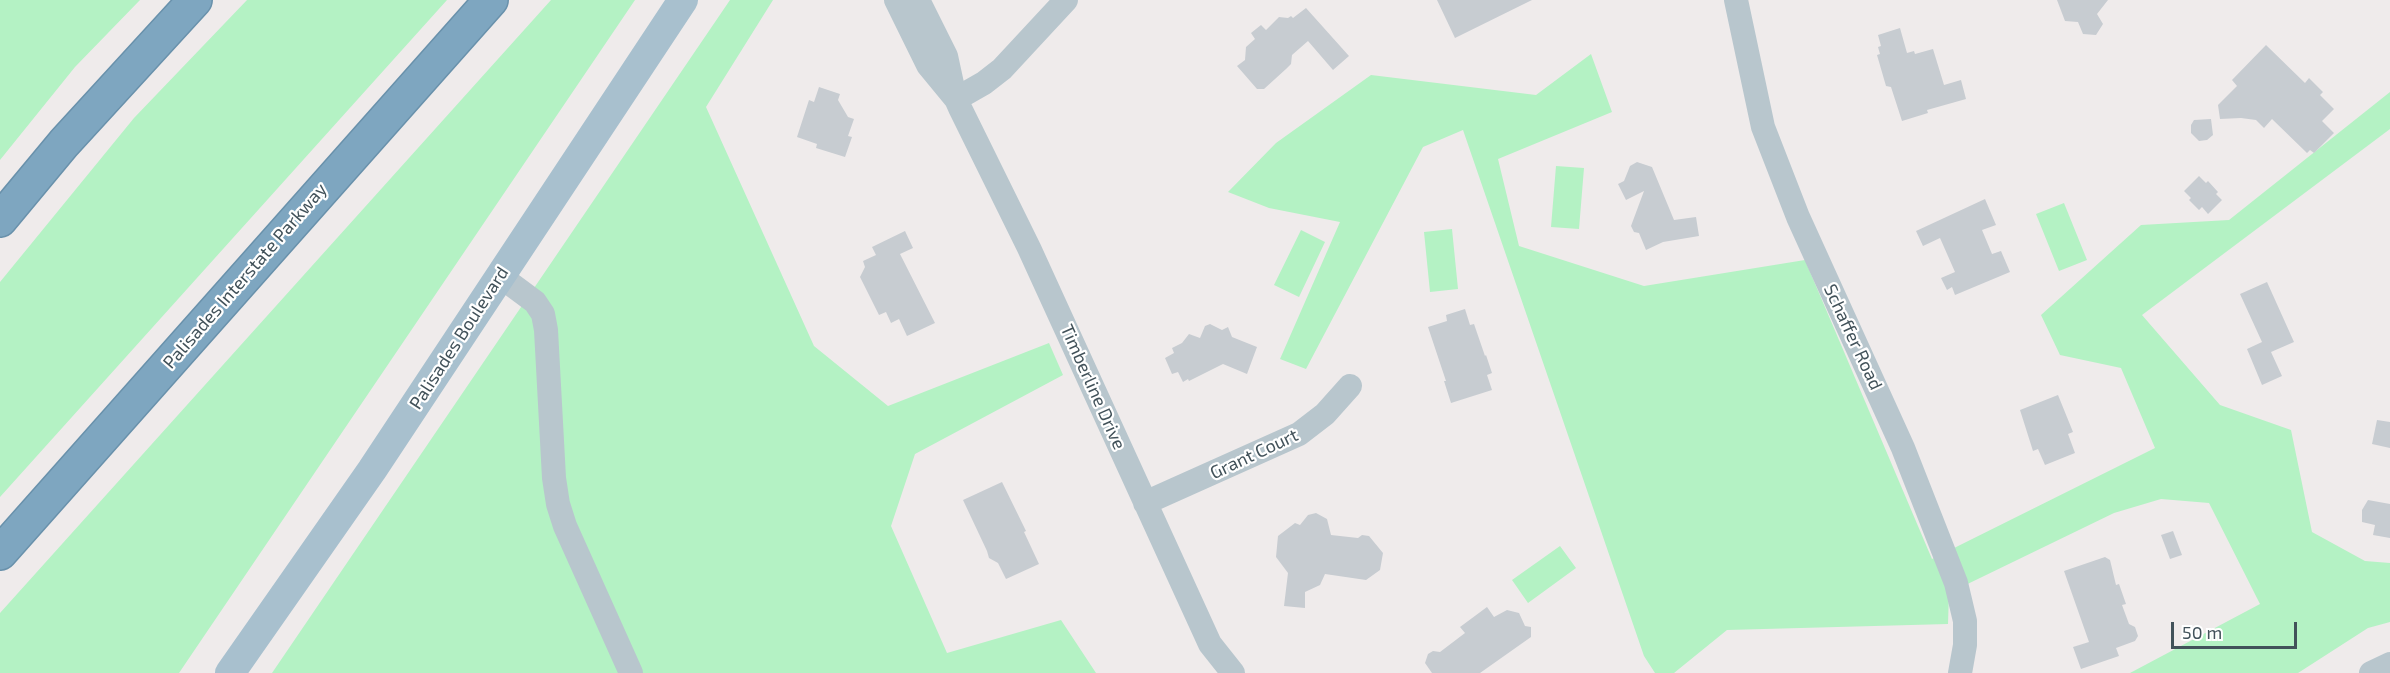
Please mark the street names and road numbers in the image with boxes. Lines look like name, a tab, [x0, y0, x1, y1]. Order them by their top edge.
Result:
street label: Palisades Interstate Parkway	[159, 179, 331, 373]
street label: Palisades Boulevard	[405, 263, 513, 413]
street label: Schaffer Road	[1819, 281, 1887, 393]
street label: Timberline Drive	[1056, 321, 1130, 453]
street label: Grant Court	[1207, 424, 1301, 484]

